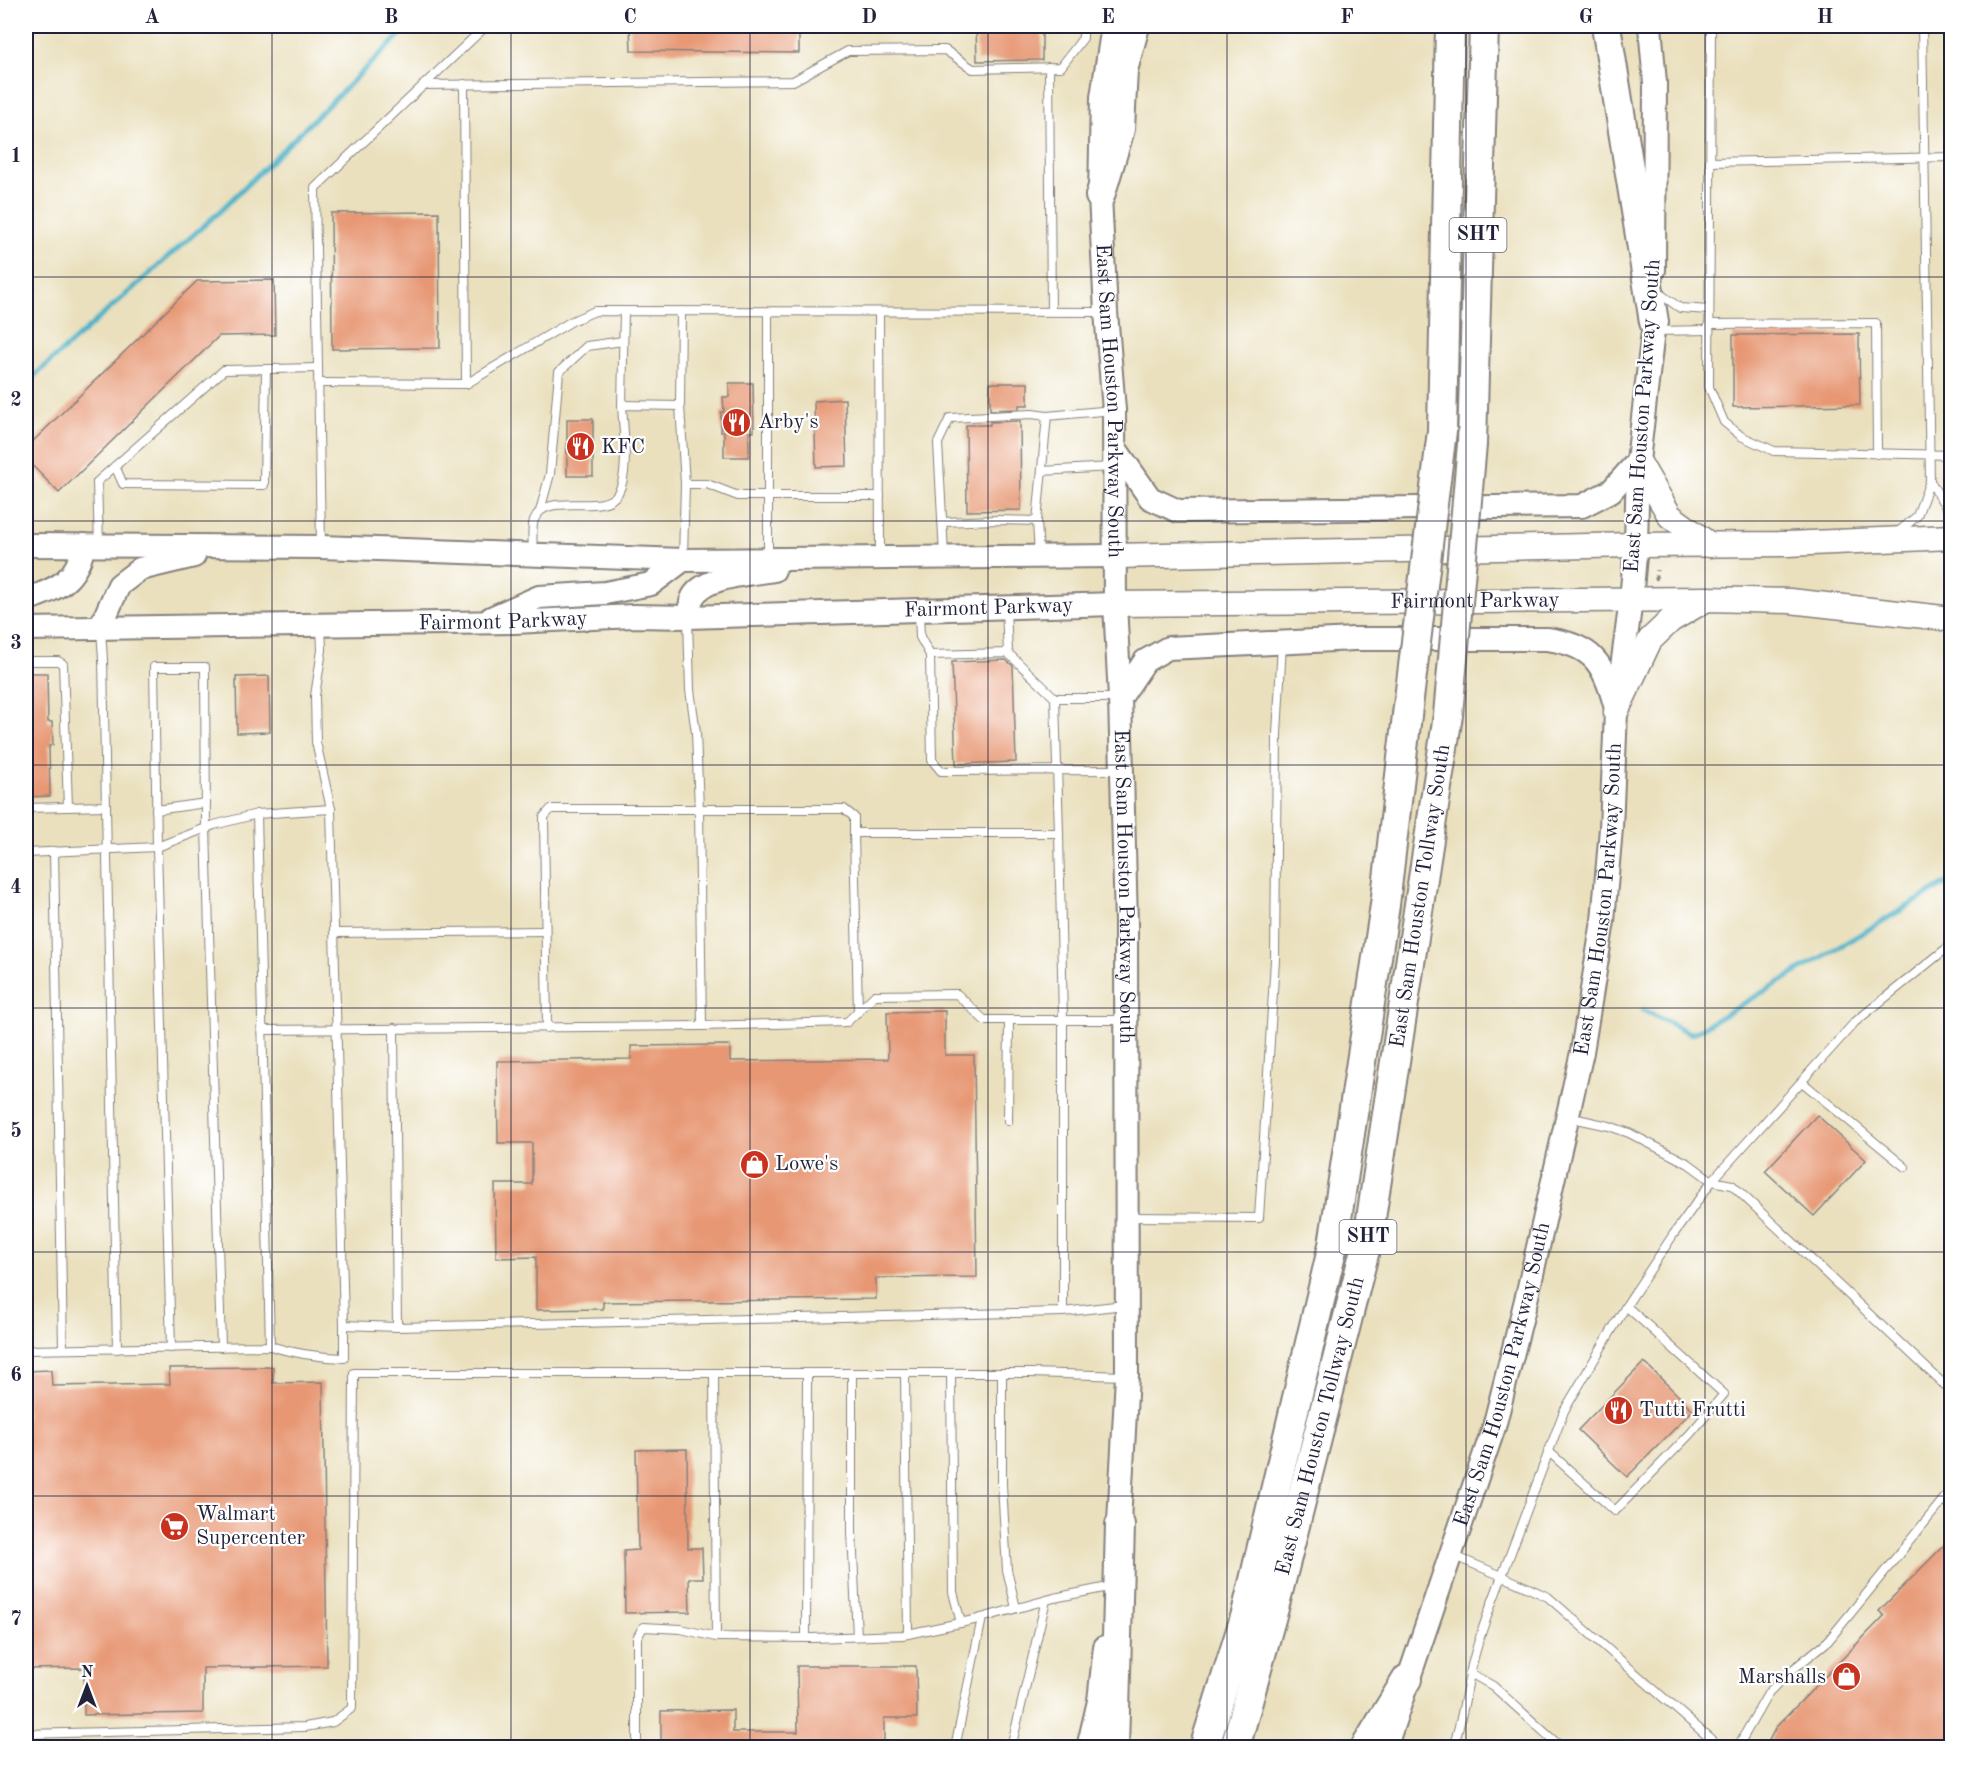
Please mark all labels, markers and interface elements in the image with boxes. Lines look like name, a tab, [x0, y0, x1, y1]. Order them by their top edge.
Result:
text: A	[144, 8, 160, 28]
text: B	[384, 8, 398, 28]
text: C	[623, 8, 637, 28]
text: D	[861, 8, 877, 28]
text: E	[1101, 8, 1115, 28]
text: F	[1340, 8, 1354, 28]
text: G	[1579, 8, 1593, 28]
text: H	[1817, 8, 1833, 28]
text: 1	[10, 147, 22, 167]
road number: SHT	[1450, 218, 1506, 252]
street label: East Sam Houston Parkway South	[1092, 243, 1125, 558]
street label: East Sam Houston Parkway South	[1622, 258, 1664, 574]
text: 2	[10, 391, 22, 411]
restaurant icon: Arby's	[721, 406, 753, 438]
place label: Arby's	[758, 412, 819, 433]
restaurant icon: KFC	[564, 431, 596, 463]
place label: KFC	[601, 437, 645, 458]
street label: Fairmont Parkway	[1390, 590, 1560, 612]
street label: Fairmont Parkway	[904, 595, 1074, 621]
street label: Fairmont Parkway	[418, 608, 588, 634]
text: 3	[10, 634, 22, 654]
street label: East Sam Houston Parkway South	[1110, 729, 1137, 1044]
street label: East Sam Houston Parkway South	[1571, 742, 1625, 1057]
street label: East Sam Houston Tollway South	[1387, 743, 1454, 1049]
text: 4	[10, 878, 22, 898]
text: 5	[10, 1121, 22, 1142]
shop icon: Lowe's	[738, 1148, 770, 1180]
place label: Lowe's	[775, 1154, 838, 1175]
road number: SHT	[1340, 1220, 1396, 1254]
street label: East Sam Houston Parkway South	[1450, 1220, 1554, 1529]
street label: East Sam Houston Tollway South	[1272, 1275, 1368, 1578]
text: 6	[10, 1366, 22, 1386]
restaurant icon: Tutti Frutti	[1602, 1394, 1634, 1426]
place label: Tutti Frutti	[1639, 1400, 1746, 1421]
place label: Walmart Supercenter	[196, 1504, 306, 1549]
supermarket icon: Walmart Supercenter	[159, 1510, 191, 1542]
text: 7	[10, 1610, 22, 1630]
north arrow	[57, 1656, 117, 1716]
shop icon: Marshalls	[1831, 1661, 1863, 1693]
text: N	[81, 1665, 94, 1681]
place label: Marshalls	[1738, 1667, 1826, 1688]

